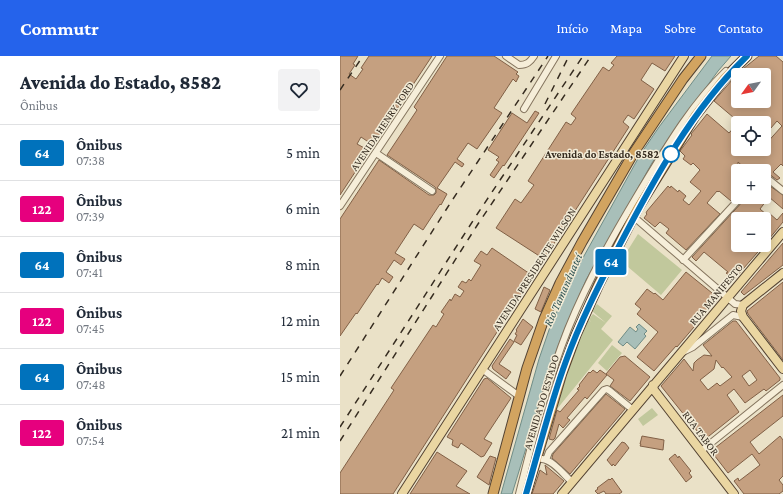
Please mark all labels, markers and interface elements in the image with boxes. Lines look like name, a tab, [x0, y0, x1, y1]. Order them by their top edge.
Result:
text: Commutr	[20, 18, 99, 39]
text: Início	[557, 20, 588, 36]
text: Mapa	[610, 20, 642, 36]
text: Sobre	[664, 20, 696, 36]
text: Contato	[718, 20, 763, 36]
north arrow	[731, 68, 771, 108]
map controls	[731, 68, 771, 252]
button: heart	[278, 69, 320, 111]
text: Avenida do Estado, 8582	[20, 72, 221, 93]
street label: AVENIDA HENRY FORD	[348, 79, 416, 173]
text: Ônibus	[20, 98, 58, 113]
button: locate	[731, 116, 771, 156]
text: Ônibus	[76, 137, 122, 153]
text: 64	[34, 145, 50, 161]
text: 5 min	[286, 145, 320, 161]
marker: Avenida do Estado, 8582	[662, 145, 680, 163]
place label: Avenida do Estado, 8582	[544, 148, 659, 161]
text: 07:38	[76, 153, 105, 168]
button: +	[731, 164, 771, 204]
text: Ônibus	[76, 193, 122, 209]
text: 122	[32, 201, 52, 217]
text: 6 min	[286, 201, 320, 217]
street label: AVENIDA PRESIDENTE WILSON	[490, 205, 578, 333]
text: 07:39	[76, 209, 105, 224]
button: −	[731, 212, 771, 252]
text: Ônibus	[76, 249, 122, 265]
line badge: 64	[593, 249, 629, 275]
water label: Rio Tamanduateí	[541, 250, 586, 328]
text: 64	[603, 254, 619, 270]
text: 64	[34, 257, 50, 273]
text: 8 min	[285, 257, 320, 273]
street label: RUA MANIFESTO	[687, 261, 745, 327]
text: 07:41	[76, 265, 103, 280]
text: Ônibus	[76, 305, 122, 321]
text: 122	[32, 313, 52, 329]
text: 12 min	[281, 313, 320, 329]
text: 07:45	[76, 321, 105, 336]
street label: AVENIDA DO ESTADO	[521, 353, 561, 451]
text: Ônibus	[76, 361, 122, 377]
text: 64	[34, 369, 50, 385]
text: 15 min	[281, 369, 320, 385]
text: 07:48	[76, 377, 105, 392]
street label: RUA TABOR	[680, 408, 722, 458]
text: Ônibus	[76, 417, 122, 433]
text: 122	[32, 425, 52, 441]
text: 21 min	[281, 425, 320, 441]
text: 07:54	[76, 433, 105, 448]

